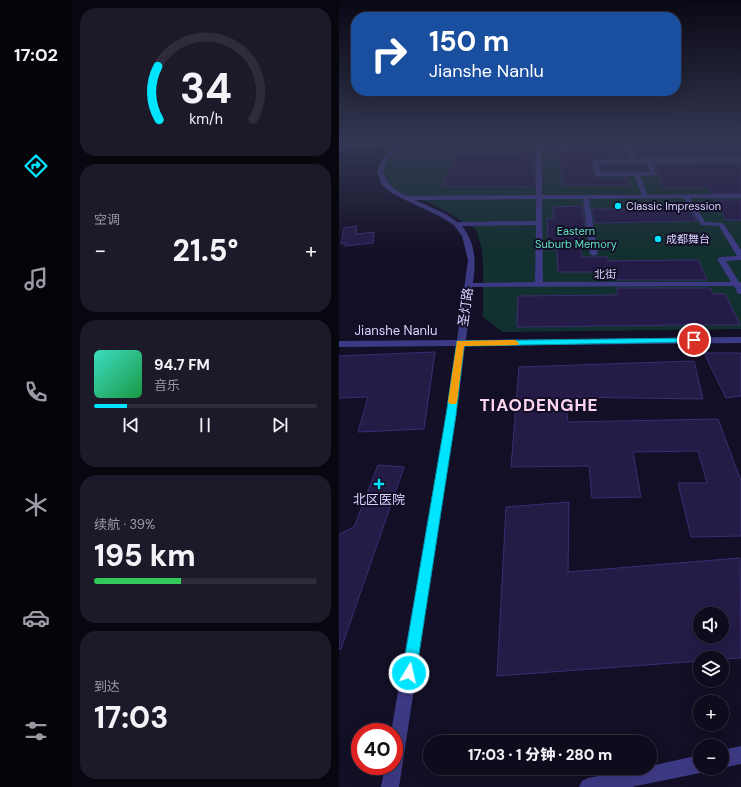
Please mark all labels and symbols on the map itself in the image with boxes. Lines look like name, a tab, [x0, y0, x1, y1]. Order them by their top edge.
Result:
place label: Classic Impression	[626, 199, 721, 213]
marker: Classic Impression	[613, 201, 623, 211]
park label: Eastern Suburb Memory	[535, 224, 617, 251]
place label: 成都舞台	[666, 232, 710, 246]
marker: 成都舞台	[653, 234, 663, 244]
street label: 北街	[594, 267, 616, 281]
street label: 圣灯路	[454, 287, 477, 328]
street label: Jianshe Nanlu	[355, 322, 437, 339]
pin	[677, 323, 711, 357]
district label: TIAODENGHE	[479, 394, 599, 416]
marker: 北区医院	[373, 478, 385, 490]
place label: 北区医院	[353, 491, 405, 508]
position arrow	[388, 652, 430, 694]
speed limit sign: 40	[351, 723, 403, 775]

